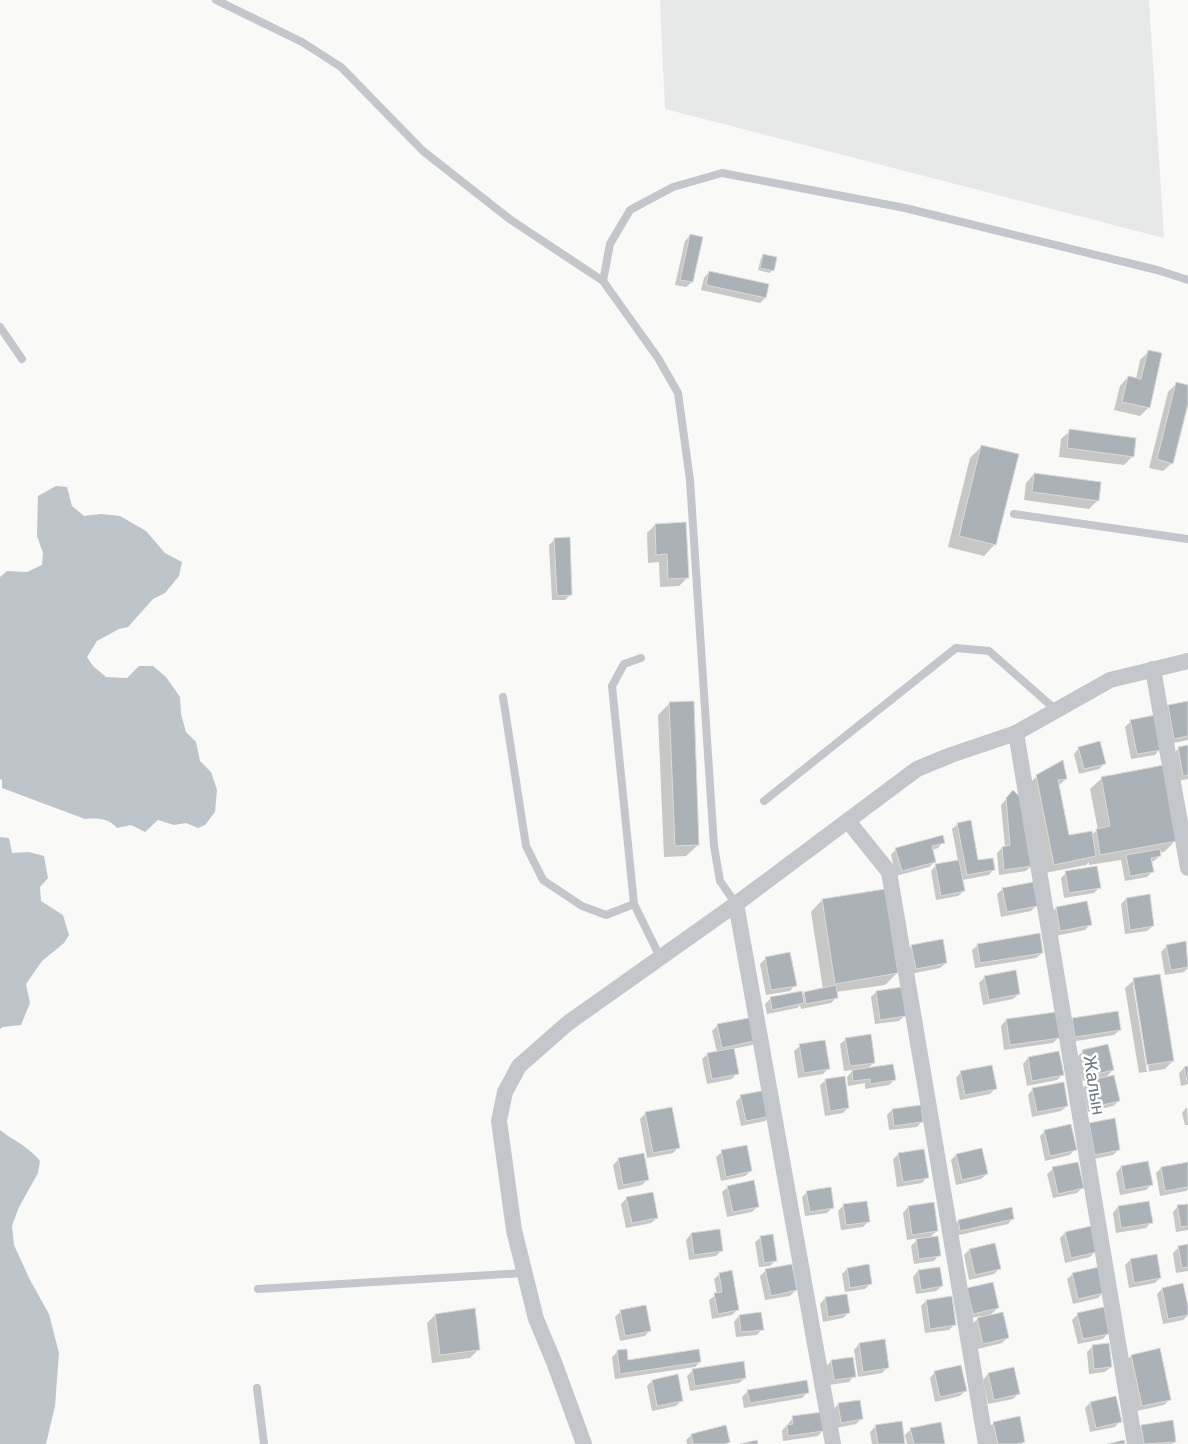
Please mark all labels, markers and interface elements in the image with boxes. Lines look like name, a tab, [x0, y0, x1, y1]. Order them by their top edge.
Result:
street label: Жалын	[1079, 1054, 1111, 1116]

